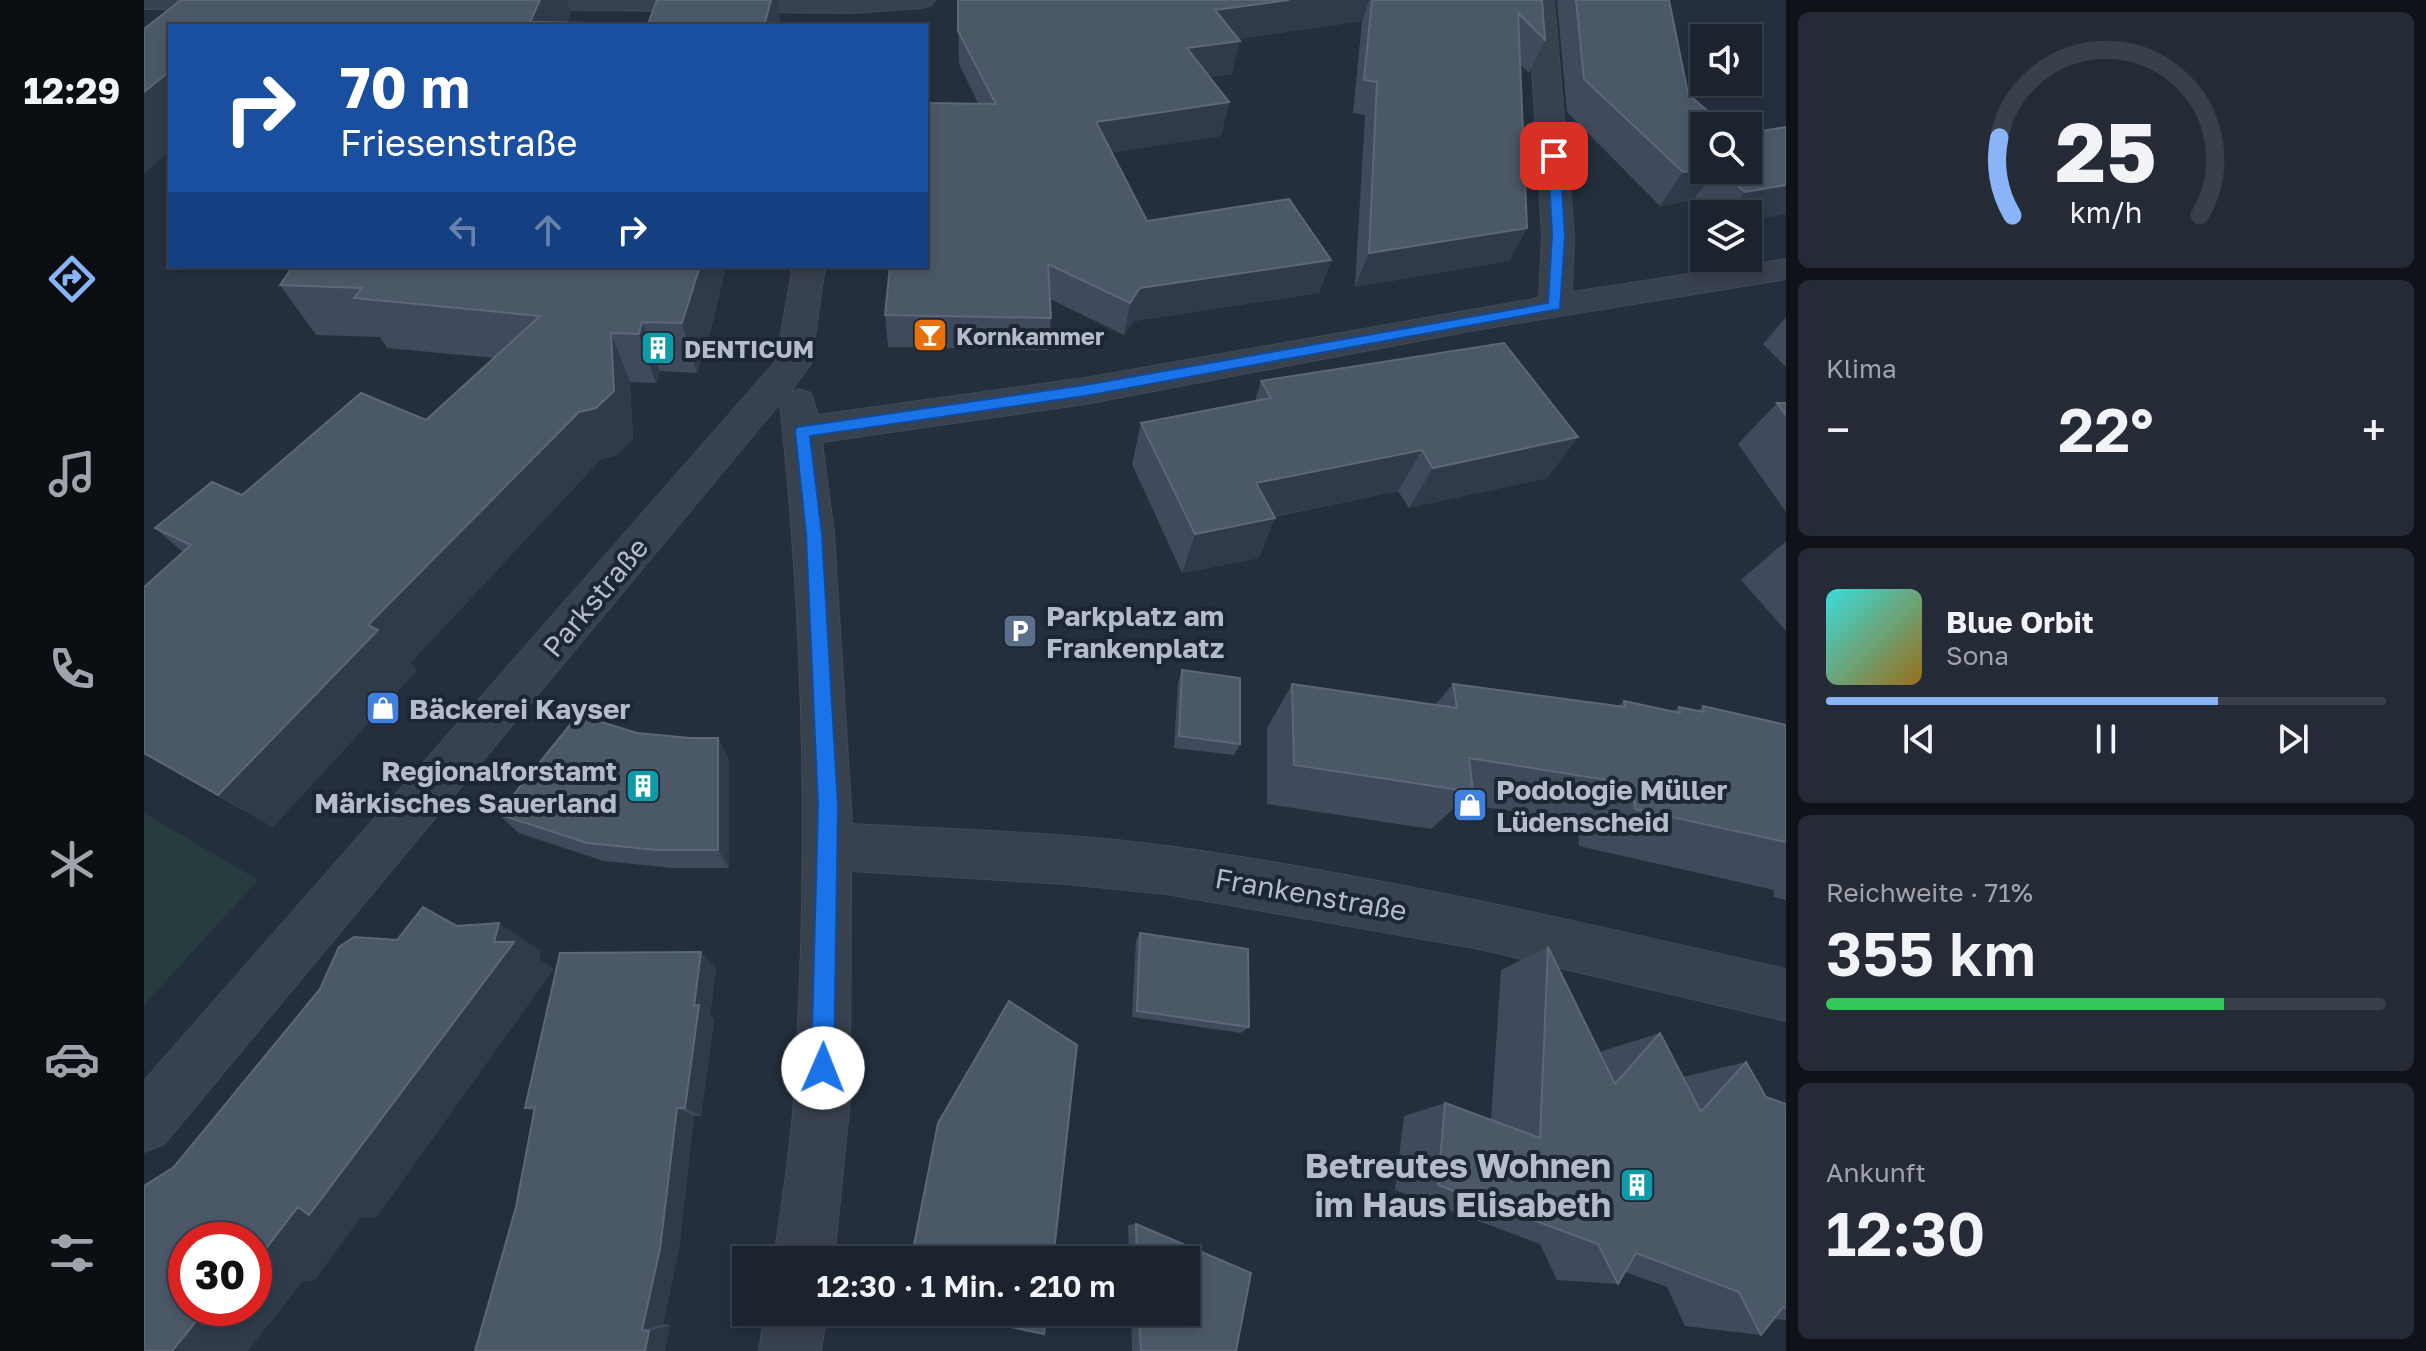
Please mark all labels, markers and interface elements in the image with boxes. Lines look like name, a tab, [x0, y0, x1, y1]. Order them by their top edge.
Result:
map controls	[1690, 24, 1762, 272]
button: sound	[1690, 24, 1762, 96]
text: 70 m	[340, 53, 470, 120]
icon: right	[208, 56, 312, 160]
text: 12:29	[24, 69, 120, 112]
text: 25	[2055, 99, 2157, 199]
button: search	[1690, 112, 1762, 184]
text: Friesenstraße	[340, 121, 577, 164]
pin	[1520, 122, 1588, 190]
icon: arrive	[1532, 134, 1576, 178]
text: km/h	[2070, 195, 2142, 229]
button: layers	[1690, 200, 1762, 272]
icon: left	[442, 208, 486, 252]
icon: ahead	[526, 208, 570, 252]
icon: right	[610, 208, 654, 252]
icon: directions	[44, 251, 100, 307]
bar icon: Kornkammer	[911, 316, 949, 354]
place label: Kornkammer	[956, 321, 1104, 350]
building icon: DENTICUM	[639, 329, 677, 367]
place label: DENTICUM	[684, 334, 814, 363]
text: Klima	[1826, 353, 1897, 384]
text: 22°	[2058, 393, 2154, 465]
text: −	[1826, 403, 1850, 456]
text: +	[2362, 403, 2386, 456]
icon: music	[44, 446, 100, 502]
street label: Parkstraße	[536, 531, 654, 663]
place label: Parkplatz am Frankenplatz	[1046, 599, 1224, 664]
text: Blue Orbit	[1946, 604, 2094, 640]
parking icon: Parkplatz am Frankenplatz	[1001, 612, 1039, 650]
text: Sona	[1946, 640, 2009, 671]
icon: phone	[44, 641, 100, 697]
shop icon: Bäckerei Kayser	[364, 689, 402, 727]
place label: Bäckerei Kayser	[409, 692, 631, 725]
icon: previous	[1897, 717, 1941, 761]
icon: pause	[2084, 717, 2128, 761]
icon: next	[2271, 717, 2315, 761]
place label: Regionalforstamt Märkisches Sauerland	[314, 754, 617, 819]
building icon: Regionalforstamt Märkisches Sauerland	[624, 767, 662, 805]
place label: Podologie Müller Lüdenscheid	[1496, 773, 1728, 838]
shop icon: Podologie Müller Lüdenscheid	[1451, 786, 1489, 824]
icon: climate	[44, 836, 100, 892]
street label: Frankenstraße	[1213, 861, 1409, 927]
text: Reichweite · 71%	[1826, 877, 2033, 908]
text: 355 km	[1826, 917, 2036, 989]
position arrow	[781, 1026, 865, 1110]
icon: car	[44, 1031, 100, 1087]
place label: Betreutes Wohnen im Haus Elisabeth	[1305, 1145, 1611, 1224]
text: Ankunft	[1826, 1157, 1926, 1188]
building icon: Betreutes Wohnen im Haus Elisabeth	[1618, 1166, 1656, 1204]
text: 12:30	[1826, 1197, 1985, 1269]
speed limit sign: 30	[168, 1222, 272, 1326]
icon: filters	[44, 1225, 100, 1281]
text: 12:30 · 1 Min. · 210 m	[817, 1268, 1115, 1304]

